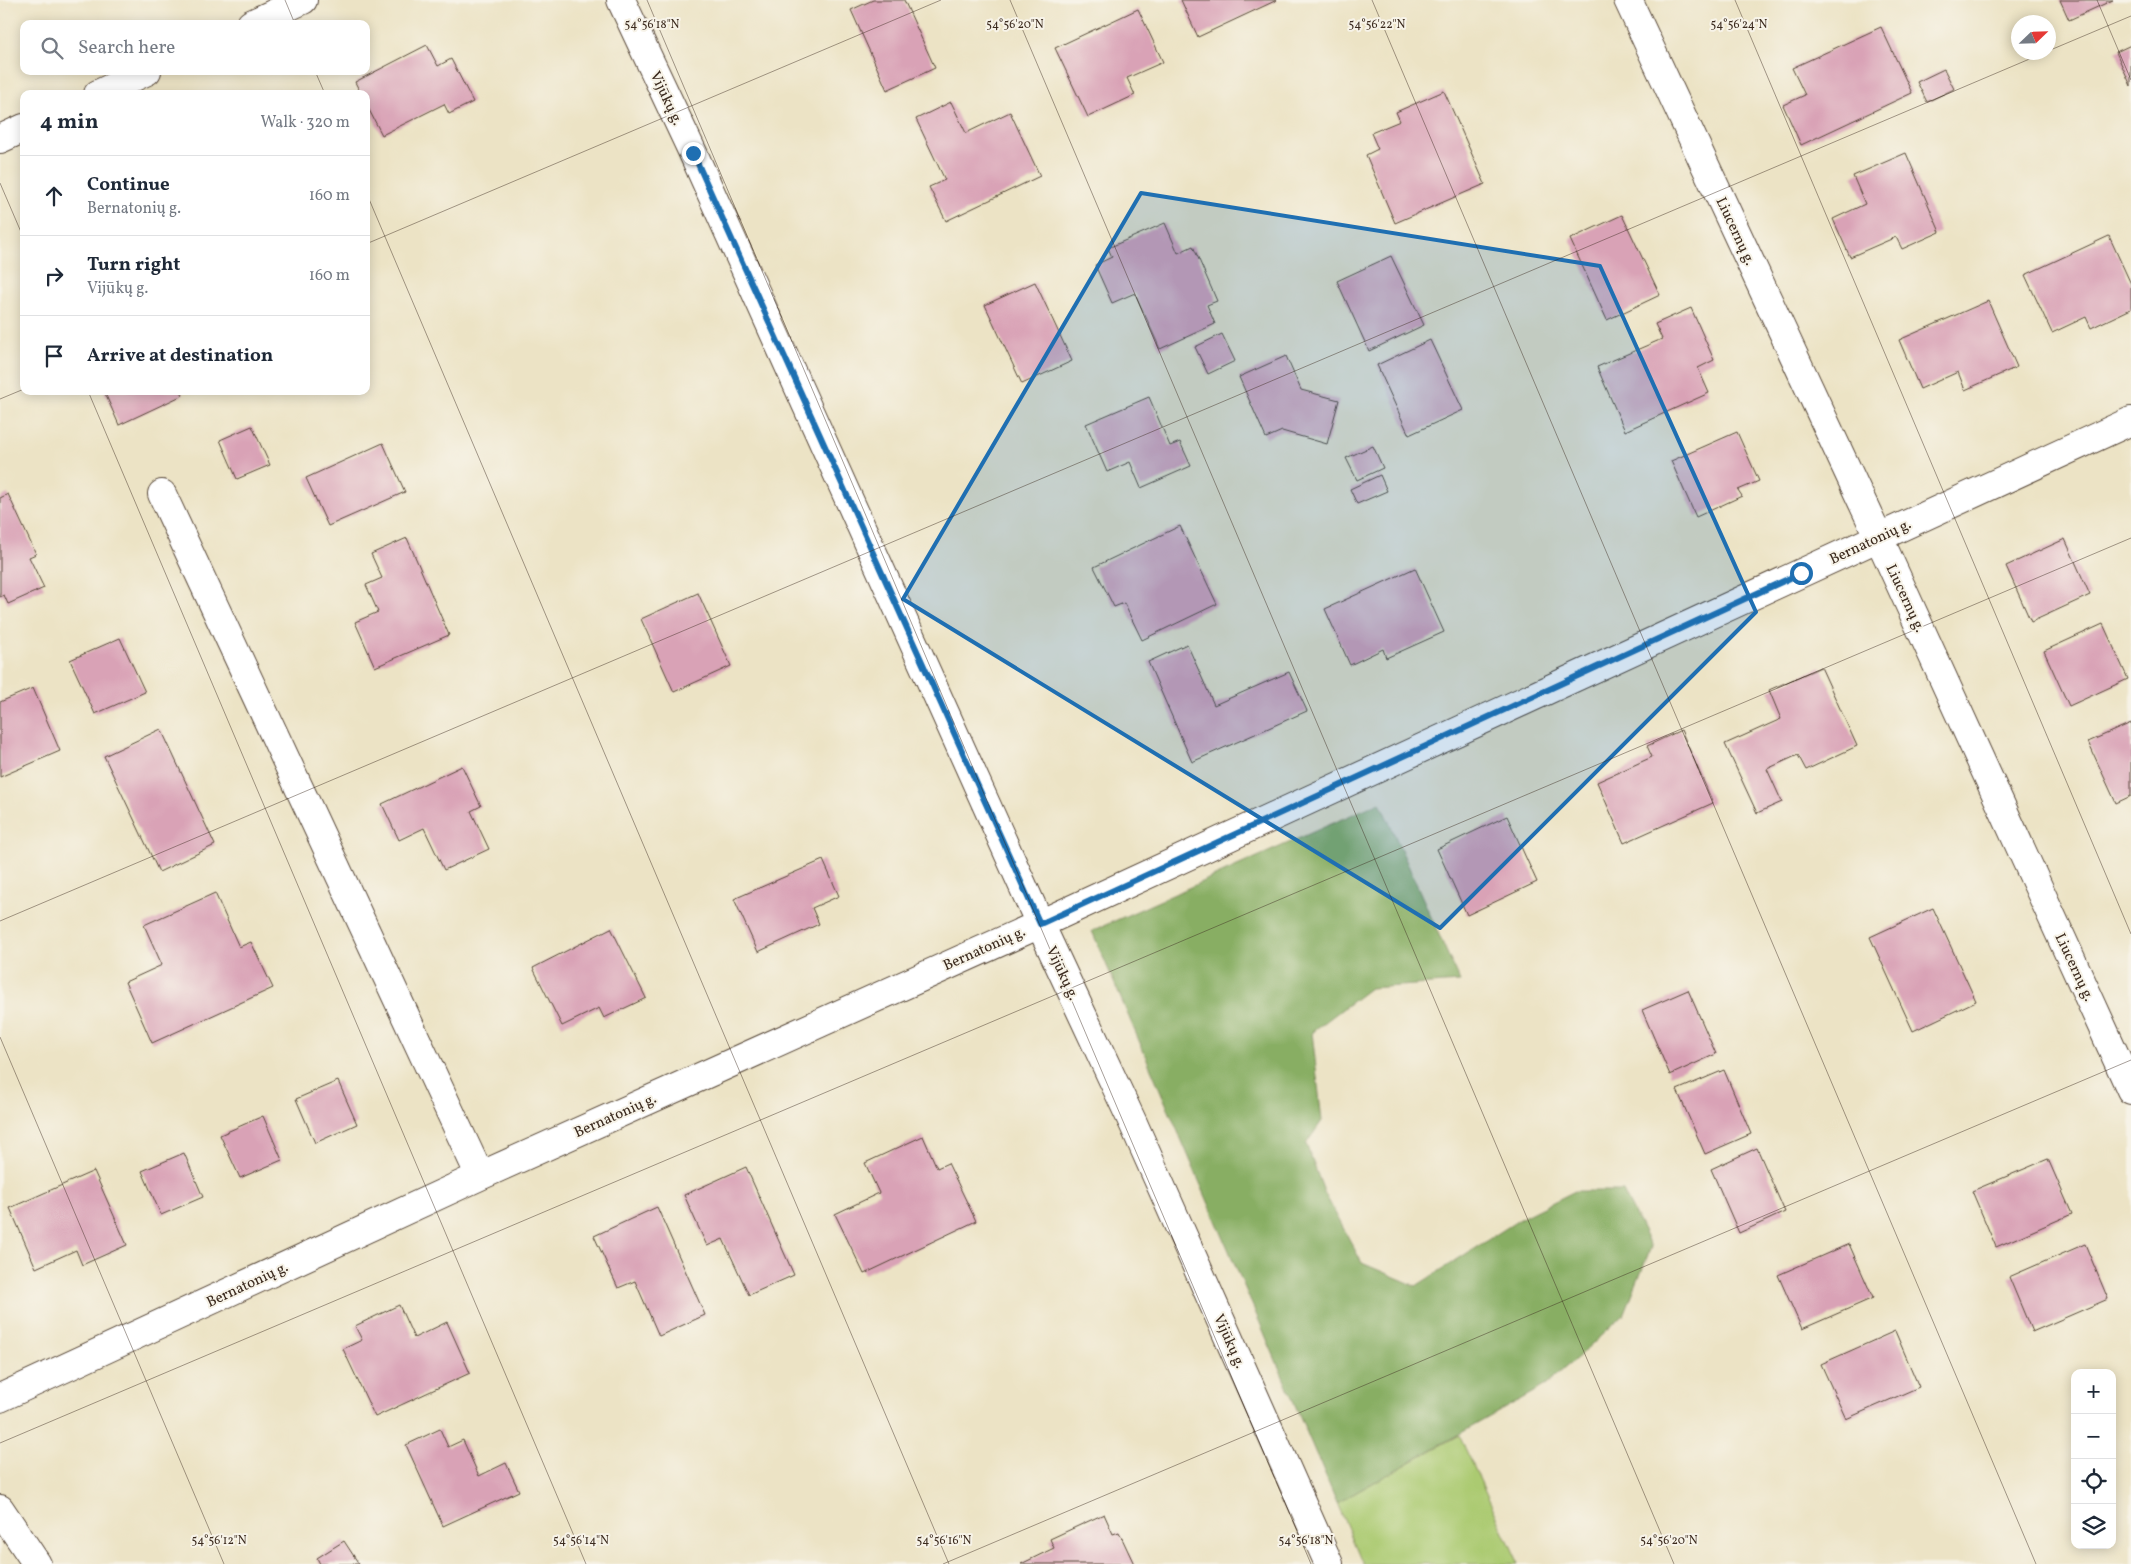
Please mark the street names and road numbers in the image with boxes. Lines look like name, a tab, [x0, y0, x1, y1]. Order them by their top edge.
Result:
street label: Vijūkų g.	[644, 68, 687, 129]
street label: Liucernų g.	[1710, 194, 1760, 269]
street label: Bernatonių g.	[1826, 514, 1915, 571]
street label: Liucernų g.	[1880, 561, 1930, 636]
street label: Bernatonių g.	[940, 922, 1029, 977]
street label: Liucernų g.	[2049, 930, 2099, 1005]
street label: Vijūkų g.	[1040, 943, 1083, 1004]
street label: Bernatonių g.	[571, 1089, 660, 1144]
street label: Bernatonių g.	[203, 1257, 292, 1314]
street label: Vijūkų g.	[1207, 1311, 1250, 1372]

